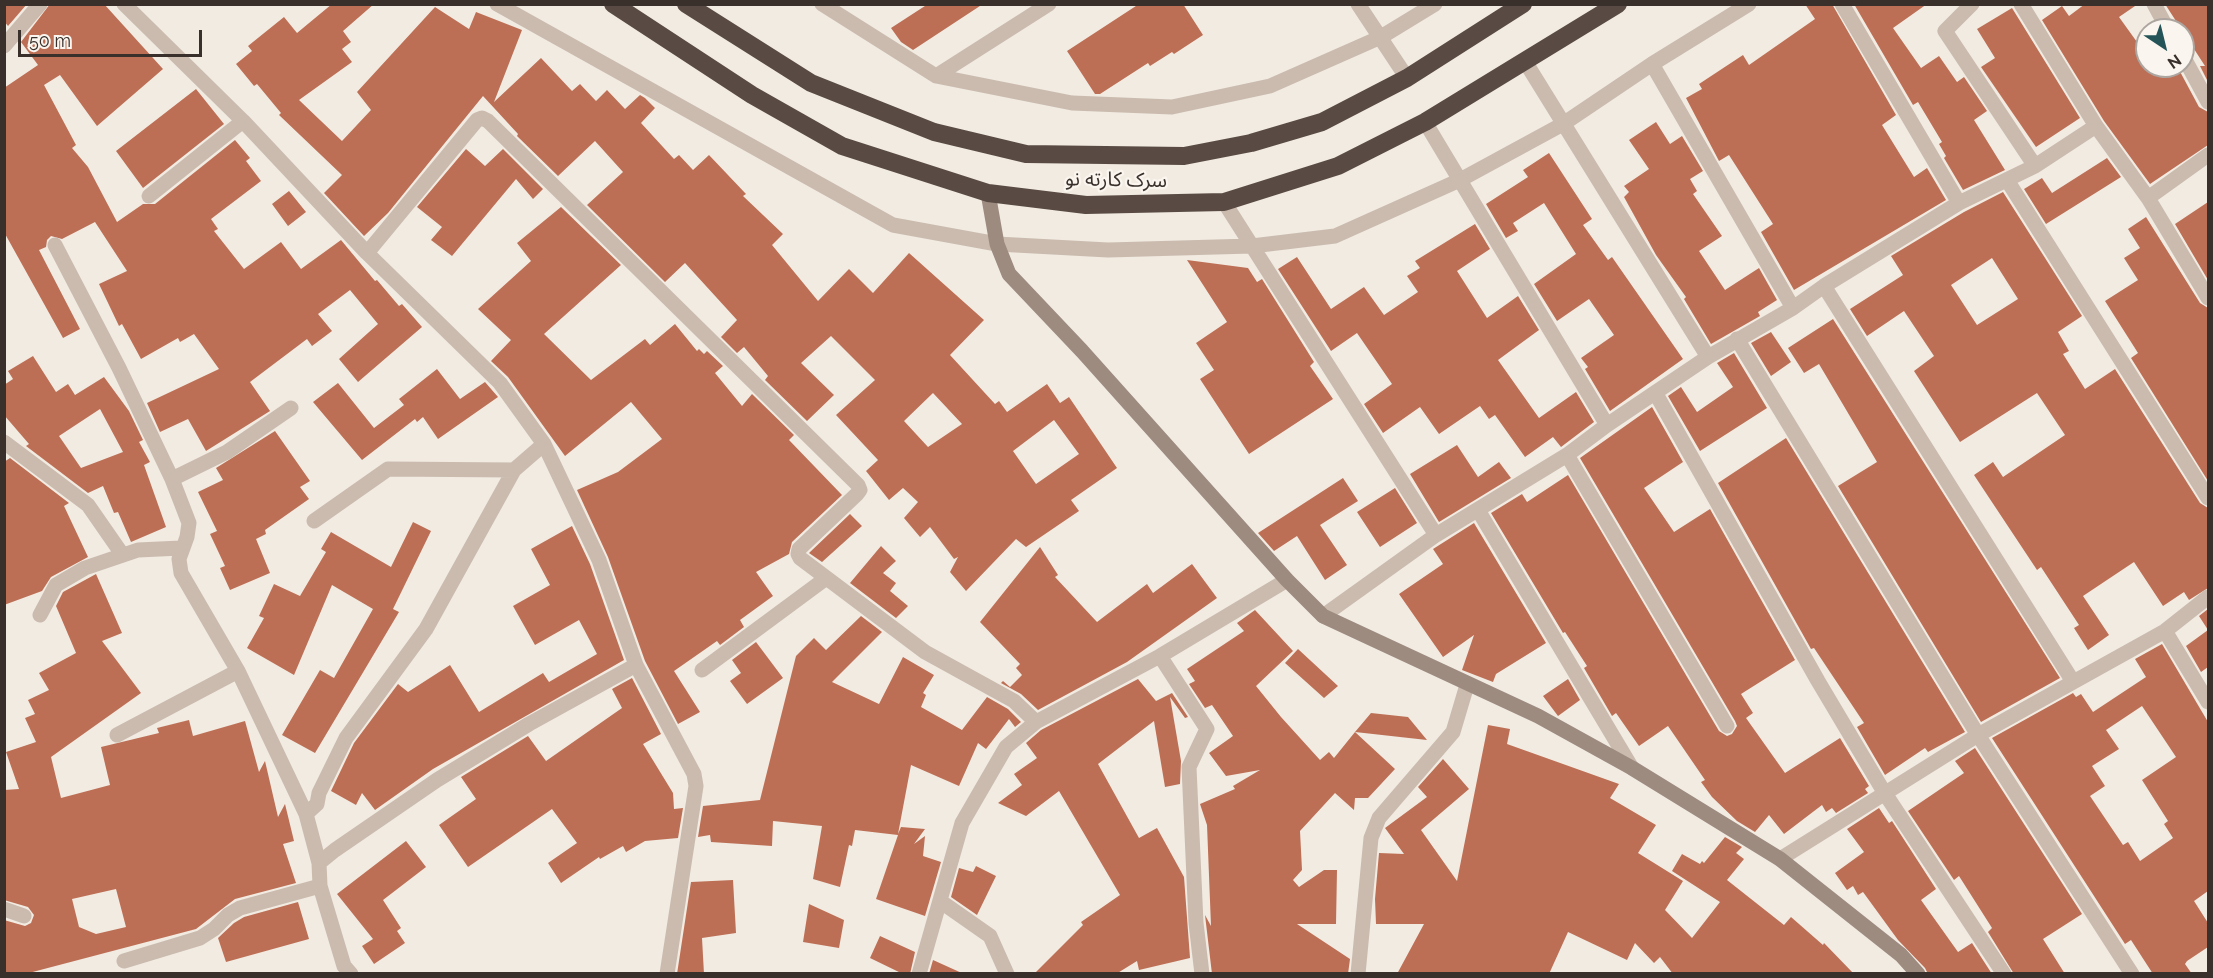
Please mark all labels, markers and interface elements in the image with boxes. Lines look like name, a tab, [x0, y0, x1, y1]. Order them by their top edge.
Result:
scale bar	[21, 18, 206, 56]
north arrow	[2135, 18, 2195, 78]
text: 50 m	[29, 30, 71, 51]
text: N	[2164, 50, 2185, 73]
street label: سرک کارته نو	[1065, 167, 1167, 193]

